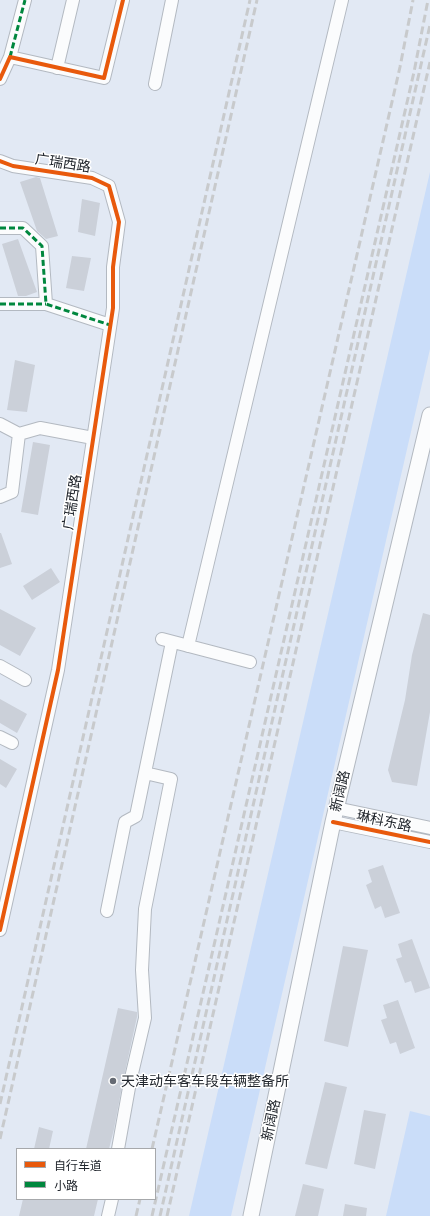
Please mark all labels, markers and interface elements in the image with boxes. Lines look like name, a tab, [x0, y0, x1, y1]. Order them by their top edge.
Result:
street label: 广瑞西路	[34, 150, 92, 176]
street label: 广瑞西路	[59, 473, 85, 531]
street label: 新阔路	[327, 769, 353, 813]
street label: 琳科东路	[355, 807, 413, 835]
place label: 天津动车客车段车辆整备所	[121, 1073, 289, 1089]
marker: 天津动车客车段车辆整备所	[108, 1076, 118, 1086]
street label: 新阔路	[258, 1098, 284, 1142]
legend	[16, 1148, 156, 1200]
text: 自行车道	[54, 1158, 102, 1172]
text: 小路	[54, 1178, 78, 1192]

